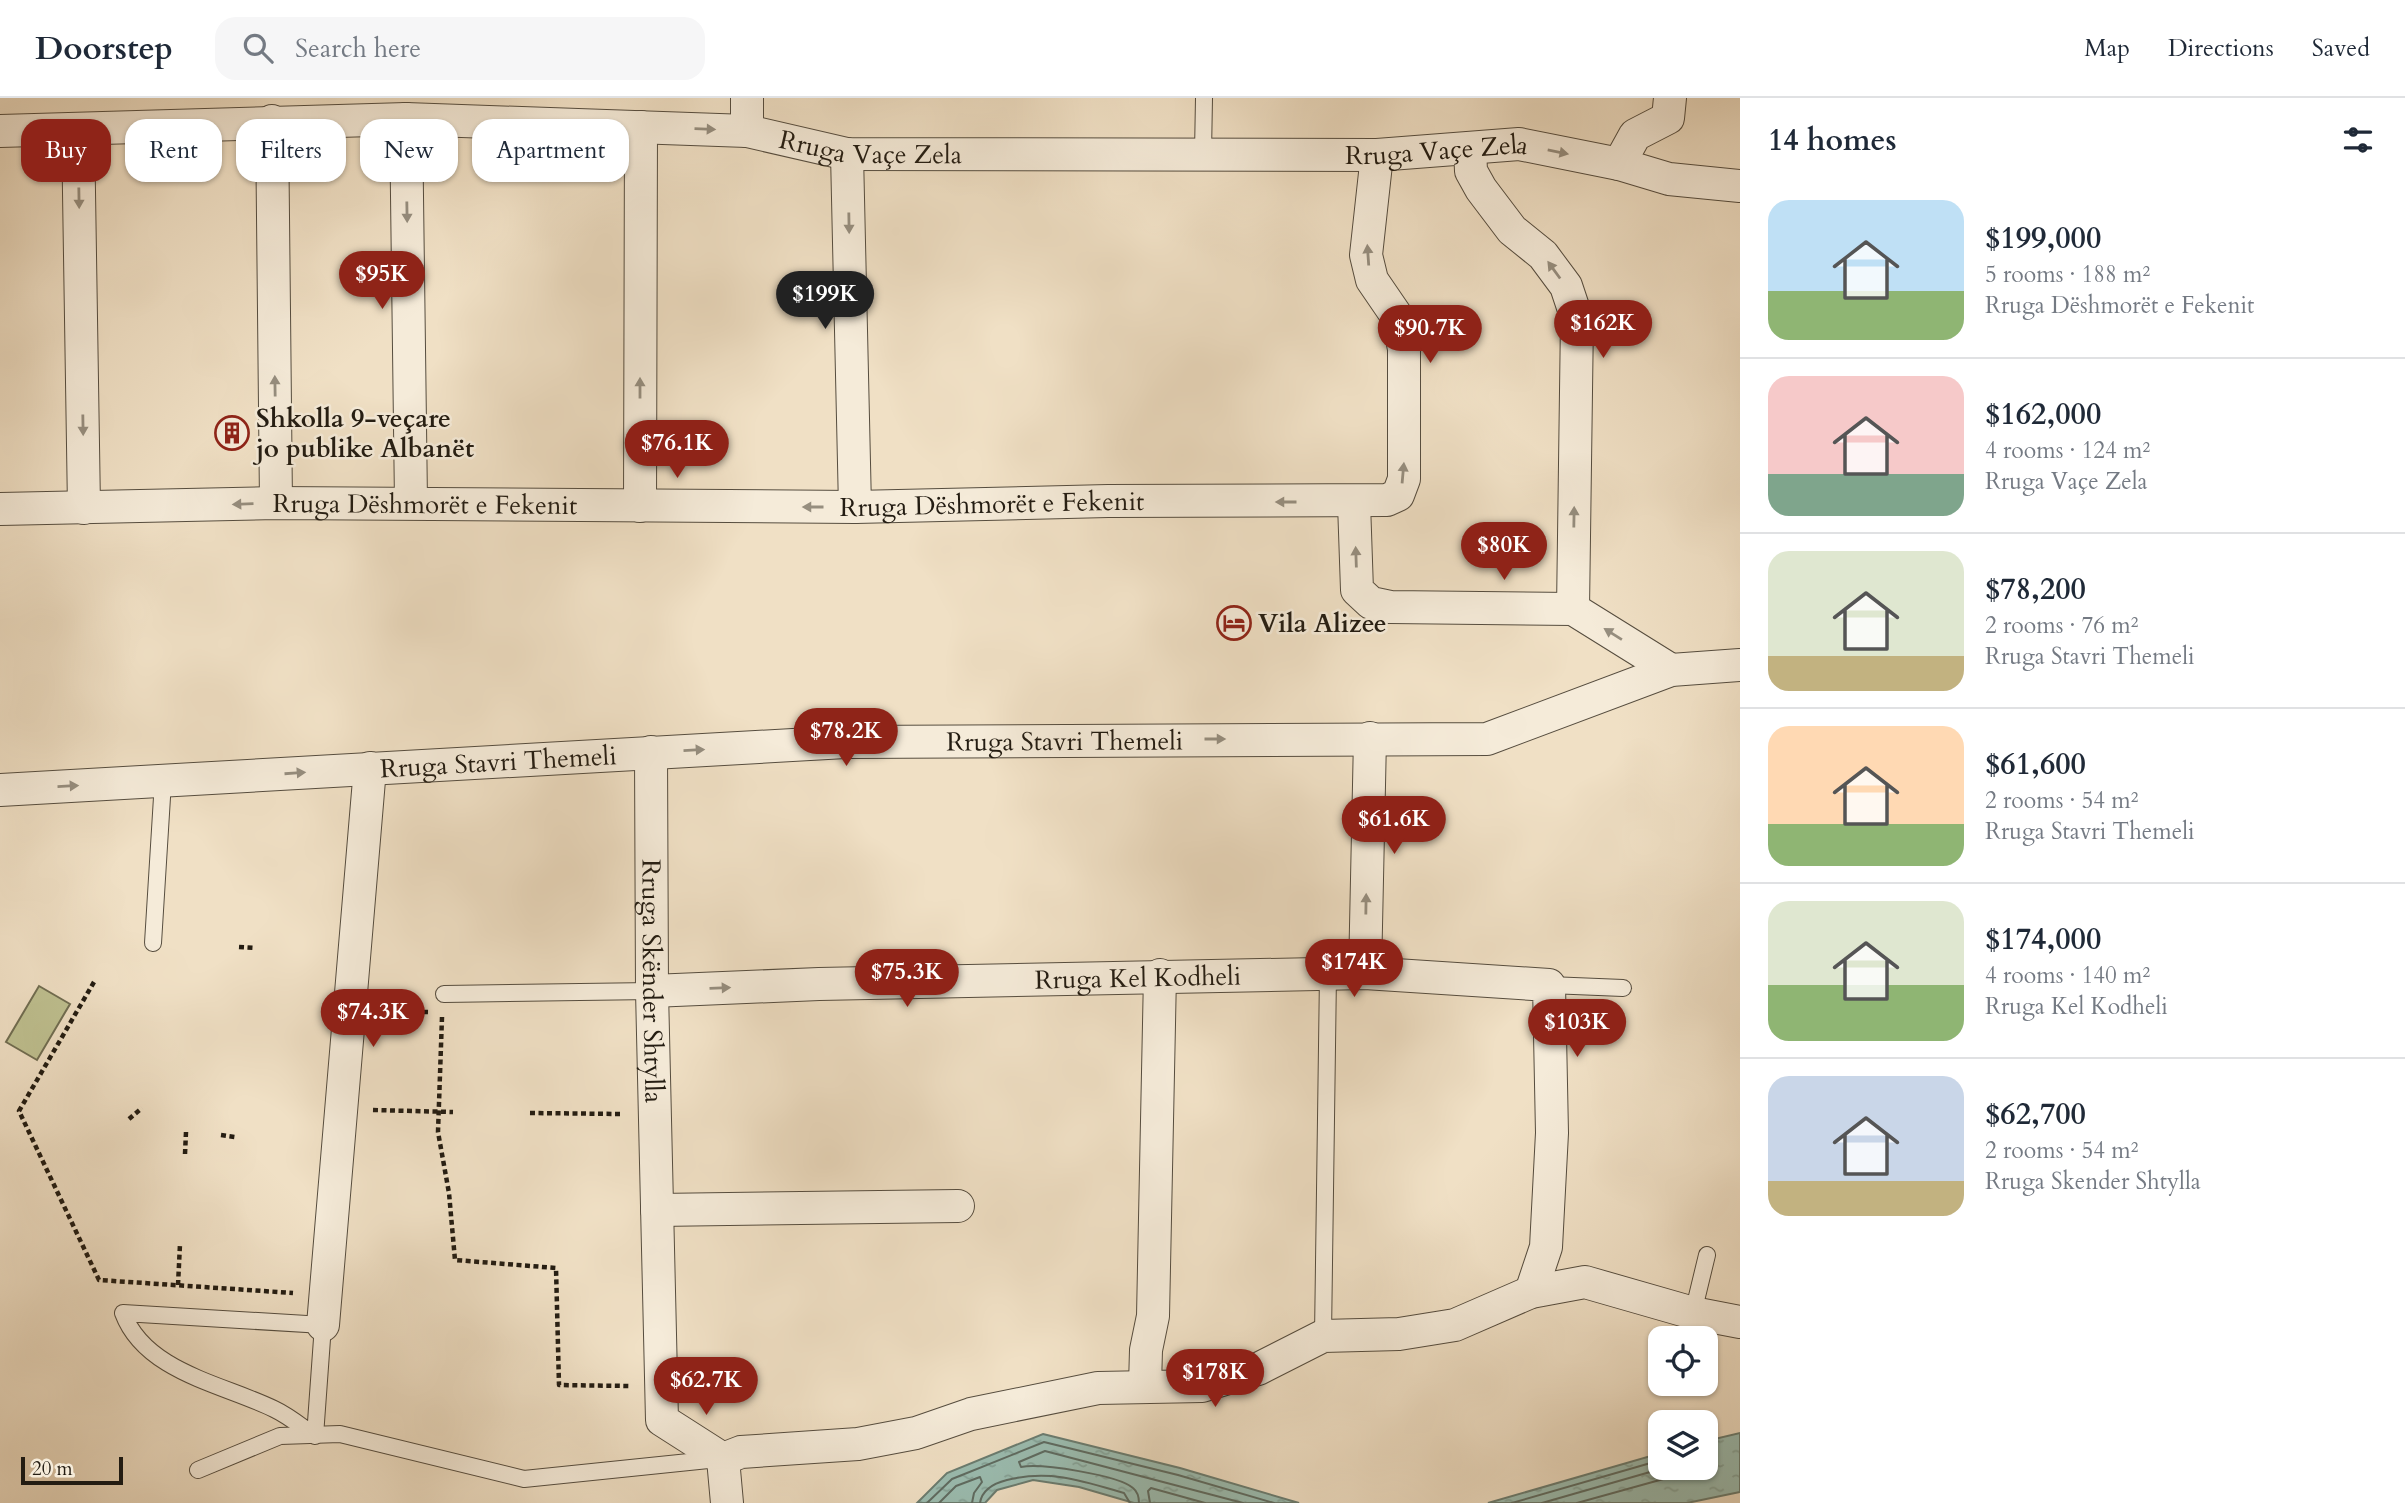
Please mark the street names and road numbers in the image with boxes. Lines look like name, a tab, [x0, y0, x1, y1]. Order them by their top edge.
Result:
street label: Rruga Vaçe Zela	[776, 121, 962, 172]
street label: Rruga Vaçe Zela	[1345, 126, 1532, 173]
street label: Rruga Dëshmorët e Fekenit	[840, 483, 1144, 525]
street label: Rruga Dëshmorët e Fekenit	[273, 485, 577, 523]
street label: Rruga Stavri Themeli	[946, 723, 1183, 759]
street label: Rruga Stavri Themeli	[379, 738, 617, 786]
street label: Rruga Skënder Shtylla	[634, 859, 672, 1103]
street label: Rruga Kel Kodheli	[1034, 958, 1241, 997]

